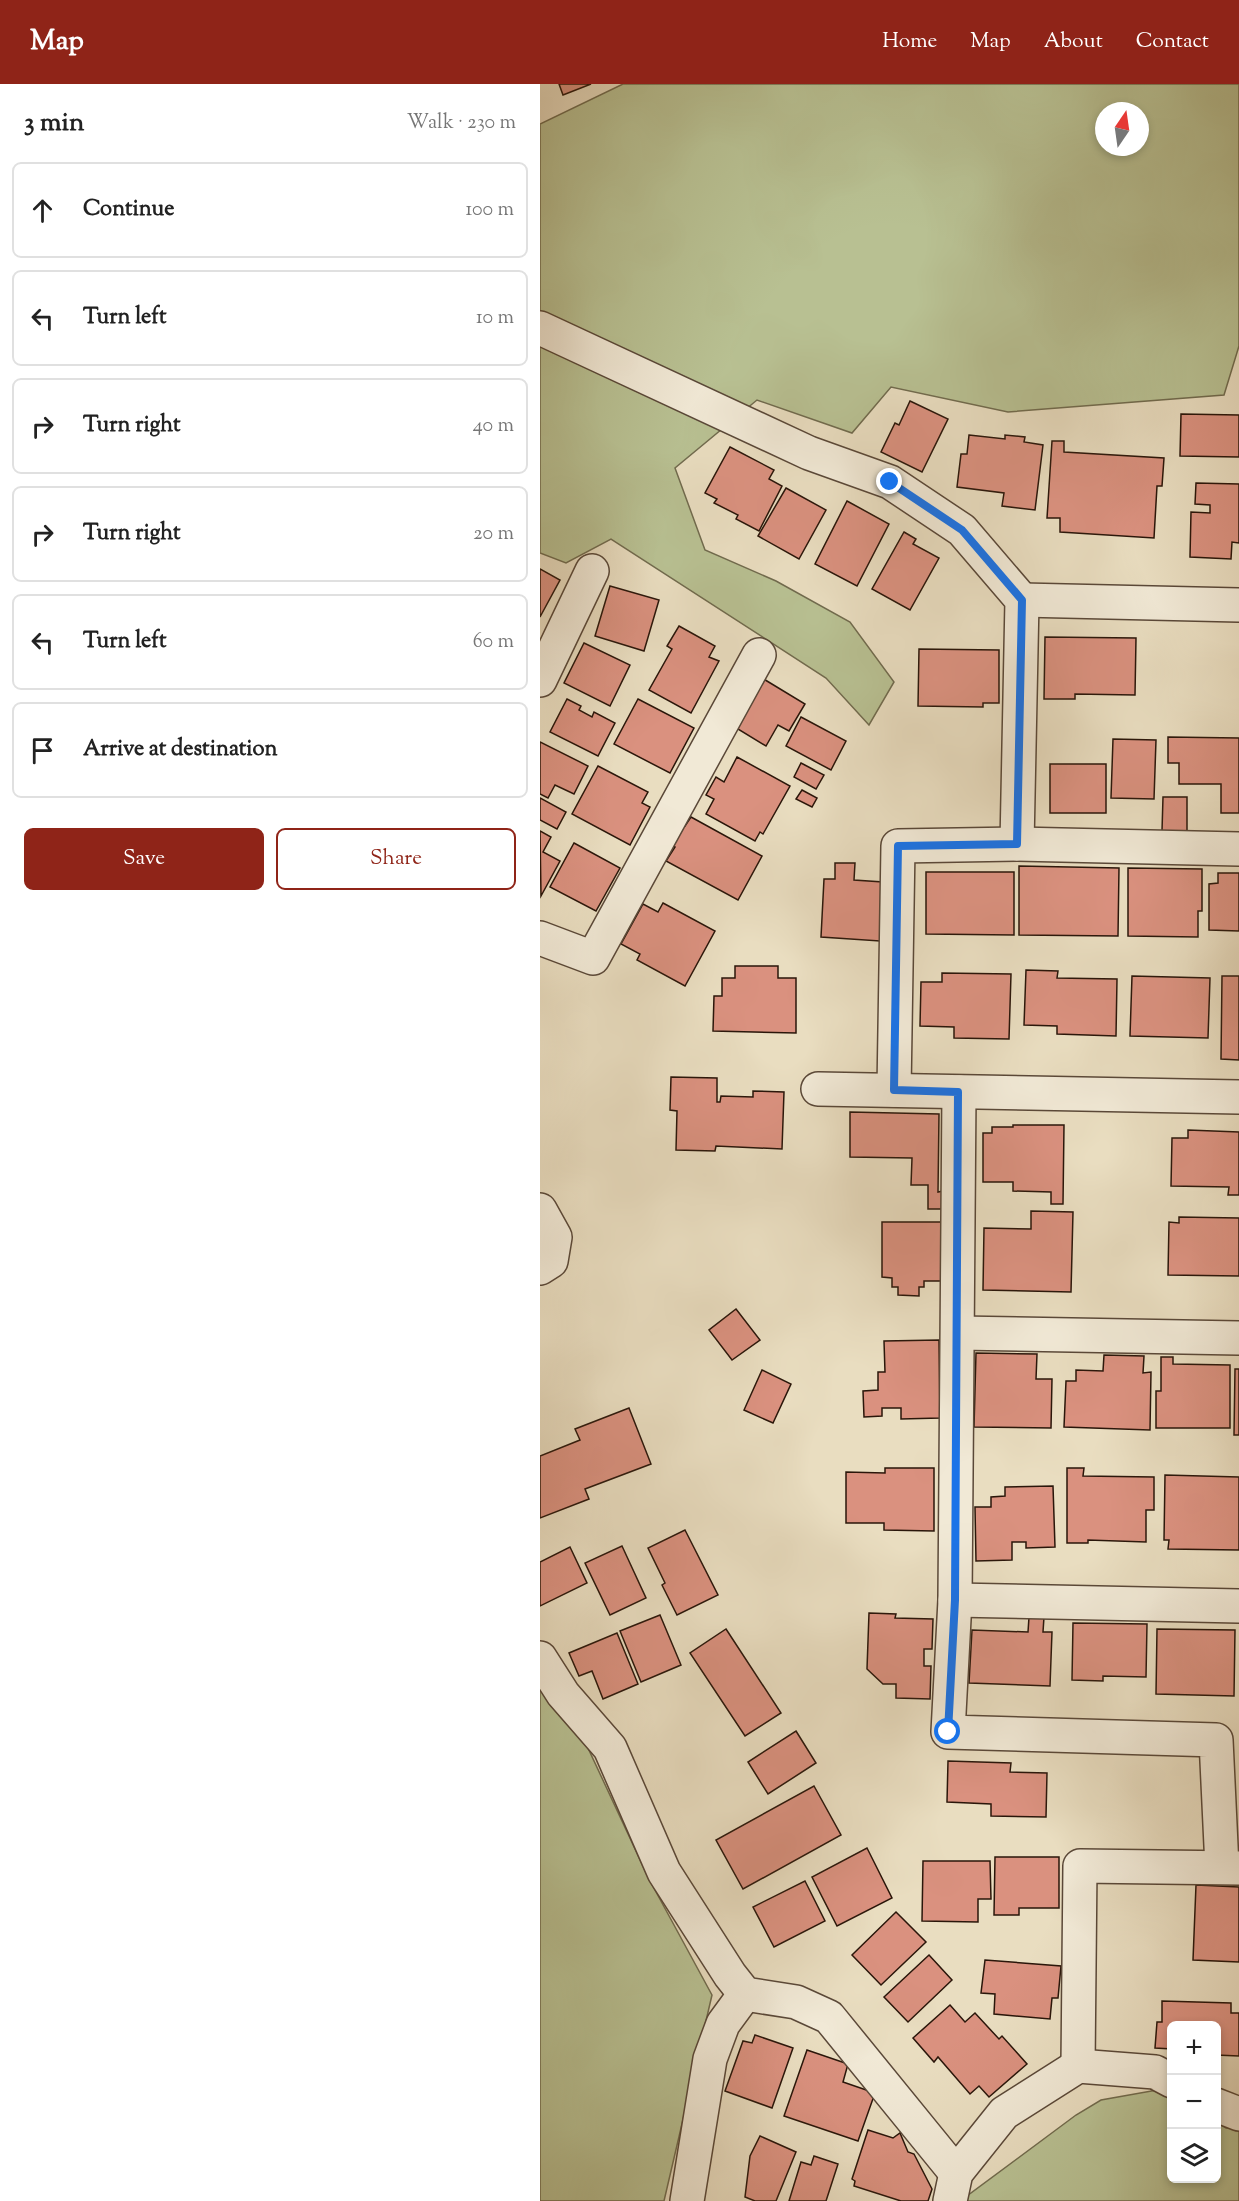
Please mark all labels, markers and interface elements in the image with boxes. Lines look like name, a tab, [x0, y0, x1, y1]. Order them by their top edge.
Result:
text: Map	[30, 22, 84, 62]
text: Home	[882, 27, 937, 57]
text: Map	[970, 27, 1011, 57]
text: About	[1044, 27, 1103, 57]
text: Contact	[1136, 27, 1209, 57]
north arrow	[1095, 102, 1149, 156]
text: 3 min	[24, 105, 84, 142]
text: Walk · 230 m	[407, 109, 516, 138]
icon: ahead	[26, 194, 59, 227]
text: Continue	[83, 194, 174, 226]
text: 100 m	[465, 196, 514, 225]
icon: left	[26, 302, 59, 335]
text: Turn left	[83, 302, 166, 334]
text: 10 m	[476, 304, 514, 333]
icon: right	[26, 410, 59, 443]
text: Turn right	[83, 410, 180, 442]
text: 40 m	[473, 412, 514, 441]
route end	[876, 468, 902, 494]
icon: right	[26, 518, 59, 551]
text: Turn right	[83, 518, 180, 550]
text: 20 m	[473, 520, 514, 549]
icon: left	[26, 626, 59, 659]
text: Turn left	[83, 626, 166, 658]
text: 60 m	[473, 628, 514, 657]
icon: arrive	[26, 734, 59, 767]
text: Arrive at destination	[83, 734, 278, 766]
button: Save	[24, 828, 264, 890]
button: Share	[276, 828, 516, 890]
route start	[934, 1718, 960, 1744]
map controls	[1167, 2021, 1221, 2183]
button: +	[1167, 2021, 1221, 2075]
button: −	[1167, 2075, 1221, 2129]
button: layers	[1167, 2129, 1221, 2183]

